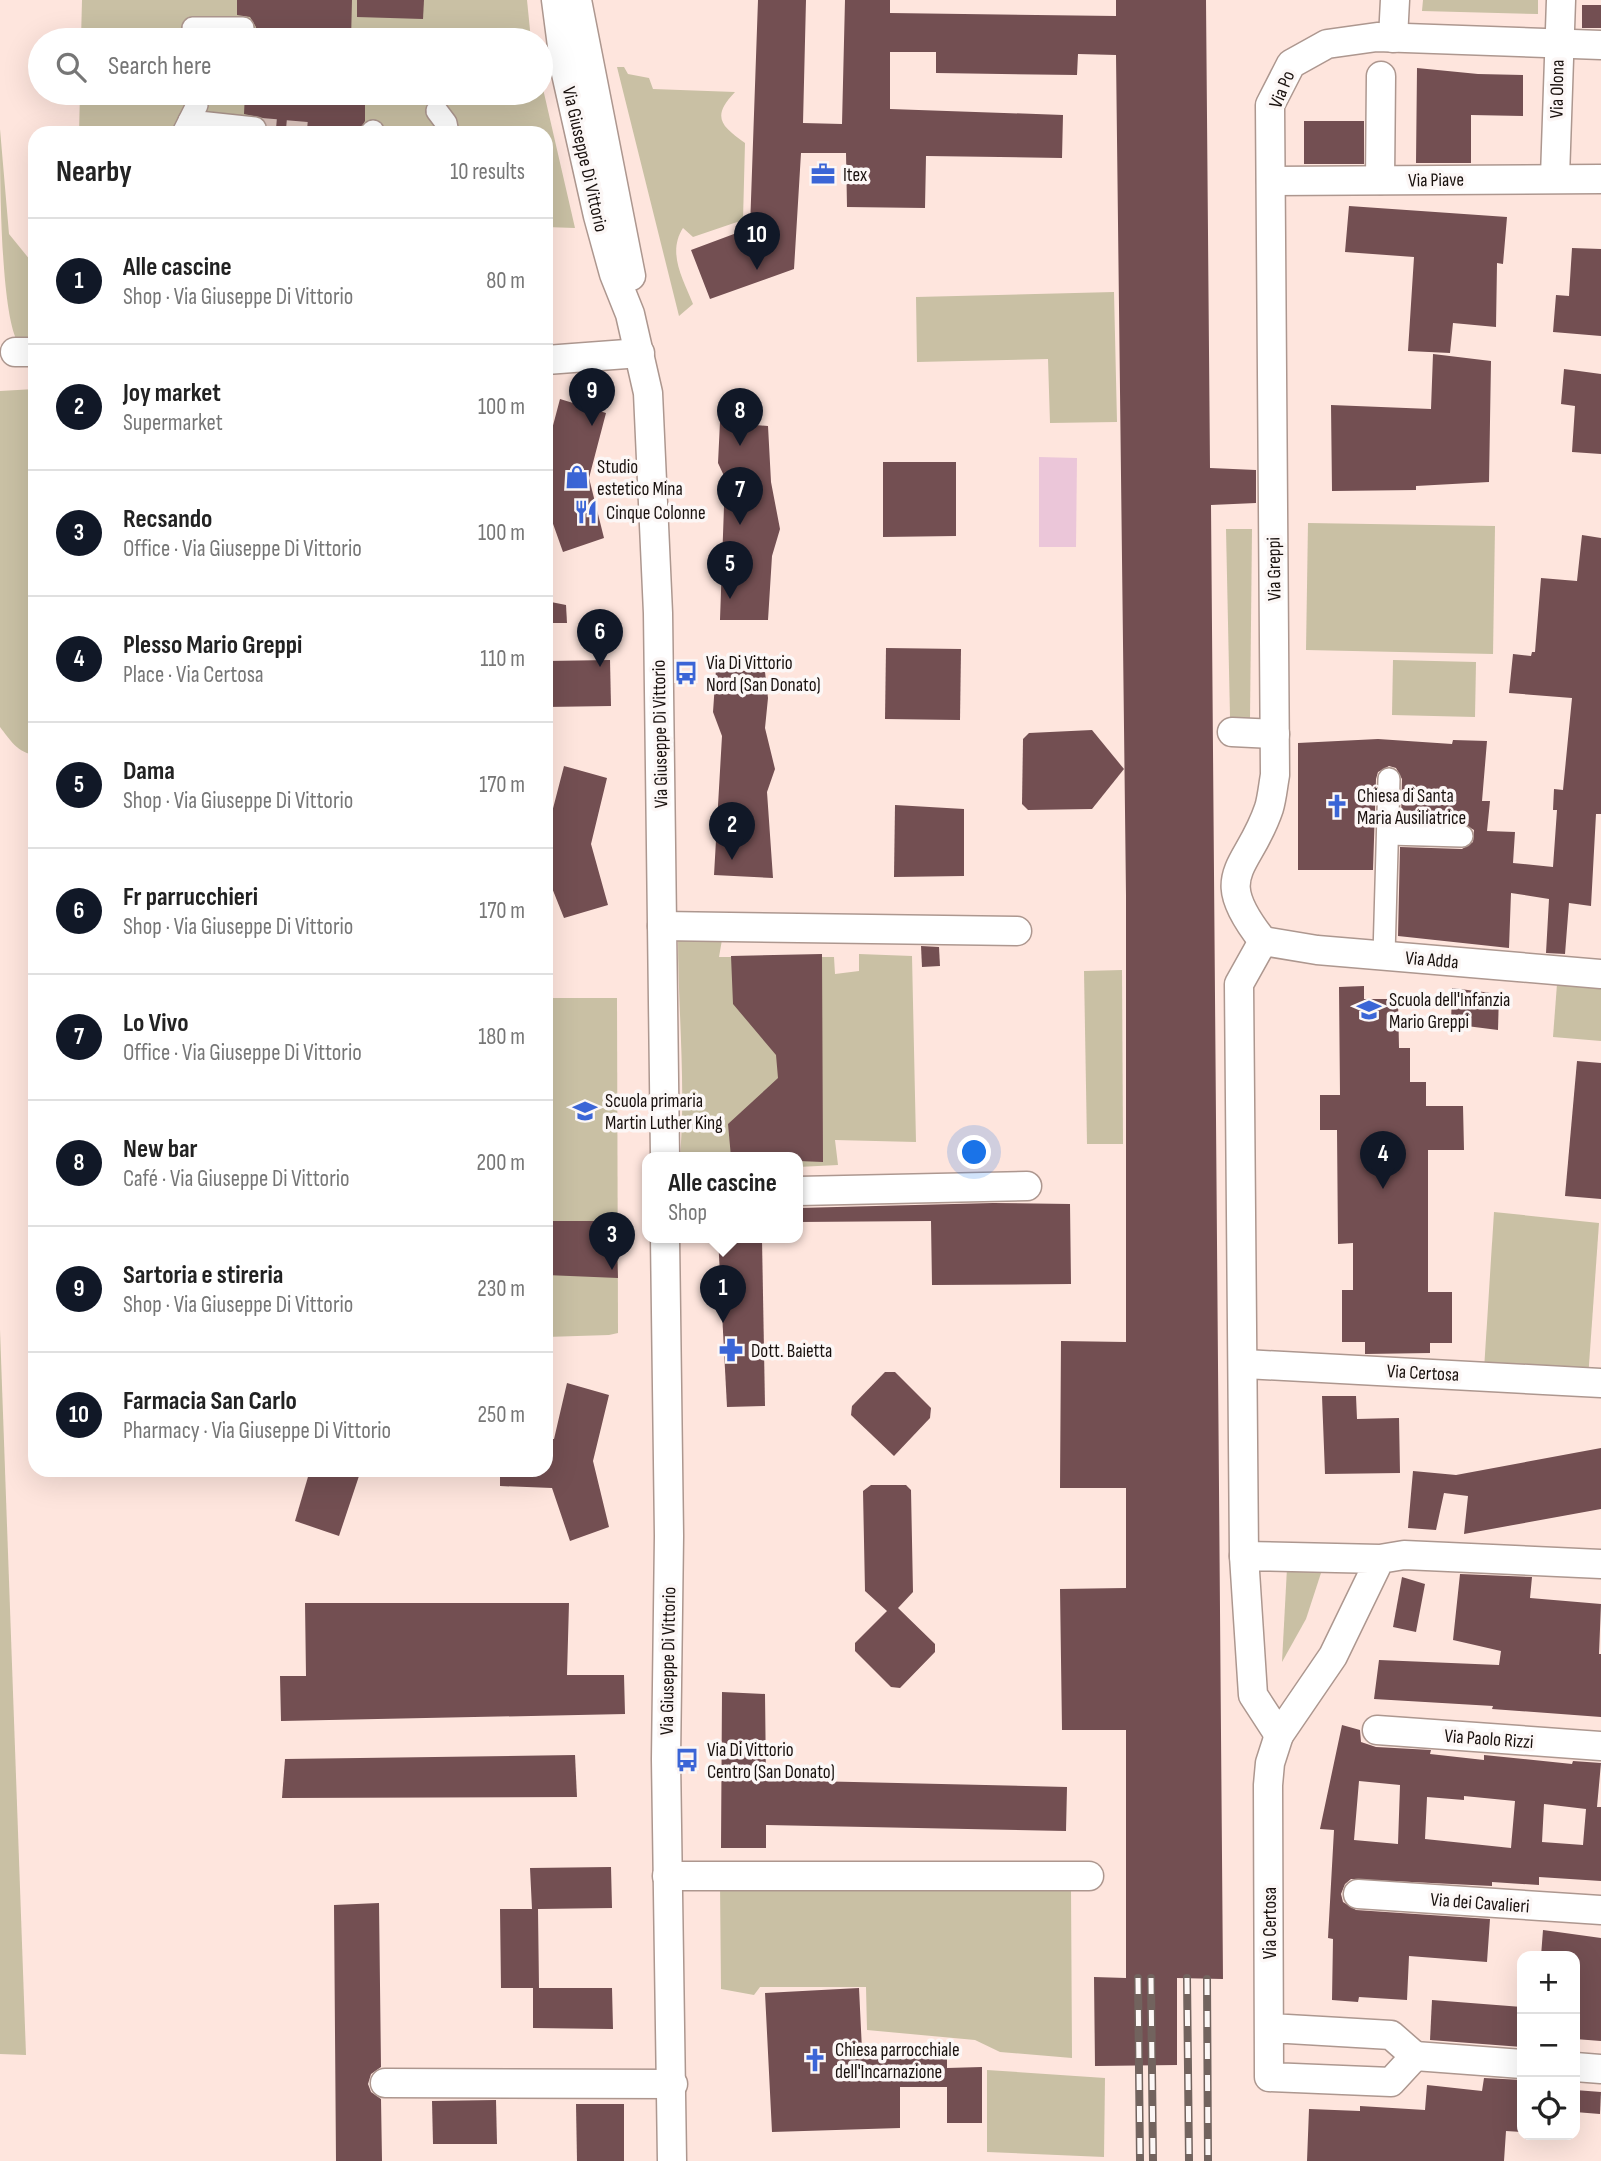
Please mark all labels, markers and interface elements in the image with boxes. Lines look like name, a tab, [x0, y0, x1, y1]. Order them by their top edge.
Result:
search box	[28, 28, 553, 105]
icon: search	[52, 48, 90, 86]
text: Search here	[108, 51, 211, 82]
street label: Via Olona	[1545, 60, 1570, 119]
street label: Via Po	[1265, 67, 1300, 112]
street label: Via Giuseppe Di Vittorio	[557, 84, 612, 234]
text: Nearby	[56, 154, 132, 190]
text: 10 results	[450, 158, 525, 186]
office icon: Itex	[809, 160, 837, 188]
place label: Itex	[843, 164, 867, 187]
street label: Via Piave	[1408, 169, 1464, 192]
pin: 10	[734, 212, 780, 270]
text: Alle cascine	[123, 252, 232, 283]
text: 1	[74, 267, 84, 295]
text: 80 m	[486, 267, 525, 295]
text: Shop · Via Giuseppe Di Vittorio	[123, 283, 353, 311]
pin: 9	[569, 368, 615, 426]
text: Joy market	[123, 378, 221, 409]
pin: 8	[717, 388, 763, 446]
text: 2	[74, 393, 84, 421]
text: 100 m	[478, 393, 525, 421]
text: Supermarket	[123, 409, 223, 437]
place label: Studio estetico Mina	[597, 456, 683, 501]
shop icon: Studio estetico Mina	[563, 463, 591, 491]
pin: 7	[717, 467, 763, 525]
restaurant icon: Cinque Colonne	[572, 498, 600, 526]
place label: Cinque Colonne	[606, 502, 706, 525]
text: Recsando	[123, 504, 212, 535]
text: 3	[74, 519, 84, 547]
text: 100 m	[478, 519, 525, 547]
text: Office · Via Giuseppe Di Vittorio	[123, 535, 362, 563]
street label: Via Greppi	[1262, 537, 1287, 601]
pin: 5	[707, 541, 753, 599]
pin: 6	[577, 609, 623, 667]
text: Plesso Mario Greppi	[123, 630, 302, 661]
text: 4	[74, 645, 84, 673]
text: 110 m	[480, 645, 525, 673]
place label: Via Di Vittorio Nord (San Donato)	[706, 652, 821, 697]
bus stop icon: Via Di Vittorio Nord (San Donato)	[672, 659, 700, 687]
street label: Via Giuseppe Di Vittorio	[648, 660, 673, 808]
text: Place · Via Certosa	[123, 661, 264, 689]
text: Dama	[123, 756, 175, 787]
text: 5	[74, 771, 84, 799]
text: 170 m	[479, 771, 525, 799]
place label: Chiesa di Santa Maria Ausiliatrice	[1357, 785, 1466, 830]
text: Shop · Via Giuseppe Di Vittorio	[123, 787, 353, 815]
church icon: Chiesa di Santa Maria Ausiliatrice	[1323, 792, 1351, 820]
pin: 2	[709, 802, 755, 860]
text: Fr parrucchieri	[123, 882, 258, 913]
text: 6	[74, 897, 84, 925]
text: 170 m	[479, 897, 525, 925]
text: Shop · Via Giuseppe Di Vittorio	[123, 913, 353, 941]
street label: Via Adda	[1404, 947, 1459, 974]
place label: Scuola dell'Infanzia Mario Greppi	[1389, 989, 1510, 1034]
school or university icon: Scuola dell'Infanzia Mario Greppi	[1355, 996, 1383, 1024]
text: Lo Vivo	[123, 1008, 189, 1039]
text: 7	[74, 1023, 84, 1051]
text: 180 m	[478, 1023, 525, 1051]
text: Office · Via Giuseppe Di Vittorio	[123, 1039, 362, 1067]
place label: Scuola primaria Martin Luther King	[605, 1090, 723, 1135]
school or university icon: Scuola primaria Martin Luther King	[571, 1097, 599, 1125]
pin: 4	[1360, 1131, 1406, 1189]
text: New bar	[123, 1134, 198, 1165]
your location	[957, 1135, 991, 1169]
text: 8	[74, 1149, 84, 1177]
text: 200 m	[477, 1149, 525, 1177]
popup	[642, 1152, 803, 1243]
text: Café · Via Giuseppe Di Vittorio	[123, 1165, 350, 1193]
text: Alle cascine	[668, 1168, 777, 1199]
text: Shop	[668, 1199, 707, 1227]
pin: 3	[589, 1212, 635, 1270]
text: Sartoria e stireria	[123, 1260, 283, 1291]
pin: 1	[700, 1265, 746, 1323]
text: 9	[74, 1275, 84, 1303]
text: 230 m	[477, 1275, 525, 1303]
text: Shop · Via Giuseppe Di Vittorio	[123, 1291, 353, 1319]
pharmacy icon: Dott. Baietta	[717, 1336, 745, 1364]
place label: Dott. Baietta	[751, 1340, 832, 1363]
street label: Via Certosa	[1386, 1360, 1460, 1387]
text: Farmacia San Carlo	[123, 1386, 297, 1417]
text: 10	[69, 1401, 89, 1429]
text: 250 m	[478, 1401, 525, 1429]
text: Pharmacy · Via Giuseppe Di Vittorio	[123, 1417, 391, 1445]
street label: Via Giuseppe Di Vittorio	[656, 1587, 681, 1735]
street label: Via Paolo Rizzi	[1444, 1725, 1534, 1754]
place label: Via Di Vittorio Centro (San Donato)	[707, 1739, 835, 1784]
bus stop icon: Via Di Vittorio Centro (San Donato)	[673, 1746, 701, 1774]
street label: Via Certosa	[1259, 1887, 1282, 1959]
street label: Via dei Cavalieri	[1430, 1889, 1530, 1918]
map controls	[1517, 1951, 1580, 2140]
button: +	[1517, 1951, 1580, 2014]
button: −	[1517, 2014, 1580, 2077]
place label: Chiesa parrocchiale dell'Incarnazione	[835, 2039, 960, 2084]
church icon: Chiesa parrocchiale dell'Incarnazione	[801, 2046, 829, 2074]
button: locate	[1517, 2077, 1580, 2140]

